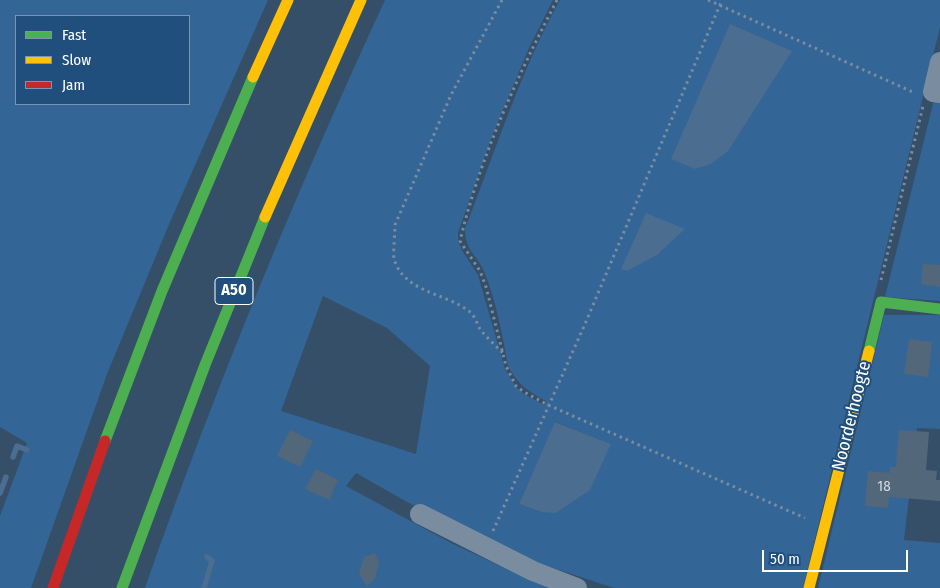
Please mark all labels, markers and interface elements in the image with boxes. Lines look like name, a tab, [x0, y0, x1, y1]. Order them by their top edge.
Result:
legend	[15, 15, 190, 105]
text: Fast	[62, 26, 86, 44]
text: Slow	[62, 51, 91, 69]
text: Jam	[62, 76, 85, 94]
road number: A50	[215, 278, 253, 304]
street label: Noorderhoogte	[828, 359, 876, 473]
house number: 18	[877, 478, 891, 496]
scale bar	[765, 540, 911, 572]
text: 50 m	[770, 550, 800, 568]

